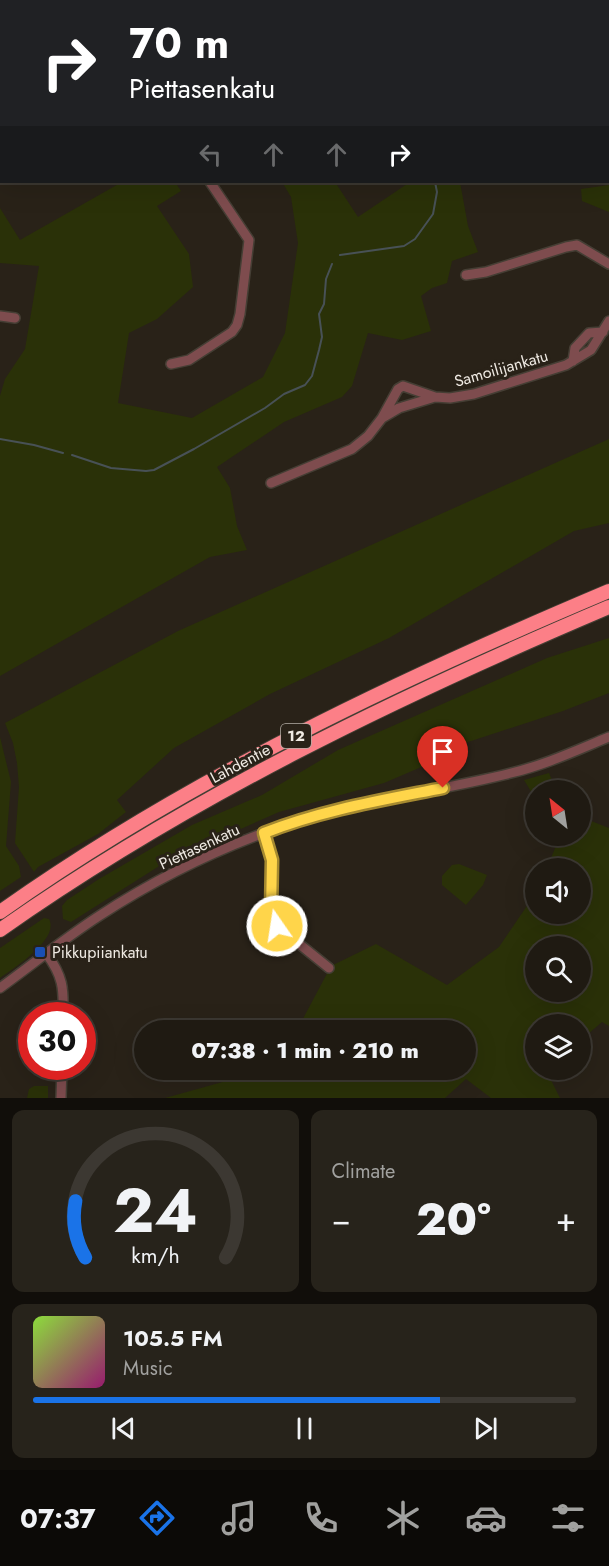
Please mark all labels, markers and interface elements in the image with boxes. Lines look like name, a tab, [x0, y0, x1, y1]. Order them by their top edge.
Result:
text: 70 m	[129, 13, 229, 74]
icon: right	[30, 24, 108, 102]
text: Piettasenkatu	[129, 69, 275, 108]
icon: left	[194, 138, 227, 171]
icon: ahead	[257, 138, 290, 171]
icon: ahead	[320, 138, 353, 171]
icon: right	[383, 138, 416, 171]
street label: Samoilijankatu	[451, 344, 551, 393]
road number: 12	[281, 724, 311, 748]
pin	[417, 726, 468, 788]
icon: arrive	[426, 735, 459, 768]
street label: Lahdentie	[206, 738, 274, 789]
north arrow	[525, 780, 591, 846]
map controls	[525, 780, 591, 1080]
street label: Piettasenkatu	[155, 818, 243, 875]
button: sound	[525, 858, 591, 924]
position arrow	[245, 894, 309, 958]
button: search	[525, 936, 591, 1002]
place label: Pikkupiiankatu	[52, 941, 148, 964]
marker: Pikkupiiankatu	[33, 945, 47, 959]
speed limit sign: 30	[18, 1002, 96, 1080]
button: layers	[525, 1014, 591, 1080]
text: 07:38 · 1 min · 210 m	[191, 1034, 419, 1066]
text: Climate	[332, 1157, 395, 1186]
text: 24	[113, 1165, 197, 1255]
text: 20°	[416, 1187, 491, 1252]
text: −	[332, 1196, 351, 1243]
text: +	[556, 1196, 576, 1243]
text: km/h	[131, 1240, 179, 1271]
text: 105.5 FM	[123, 1322, 223, 1354]
text: Music	[123, 1354, 173, 1383]
icon: previous	[107, 1412, 140, 1445]
icon: pause	[288, 1412, 321, 1445]
icon: next	[469, 1412, 502, 1445]
icon: directions	[136, 1497, 178, 1539]
icon: music	[218, 1497, 260, 1539]
icon: phone	[300, 1497, 342, 1539]
icon: climate	[382, 1497, 424, 1539]
icon: car	[465, 1497, 507, 1539]
icon: filters	[547, 1497, 589, 1539]
text: 07:37	[20, 1499, 96, 1538]

